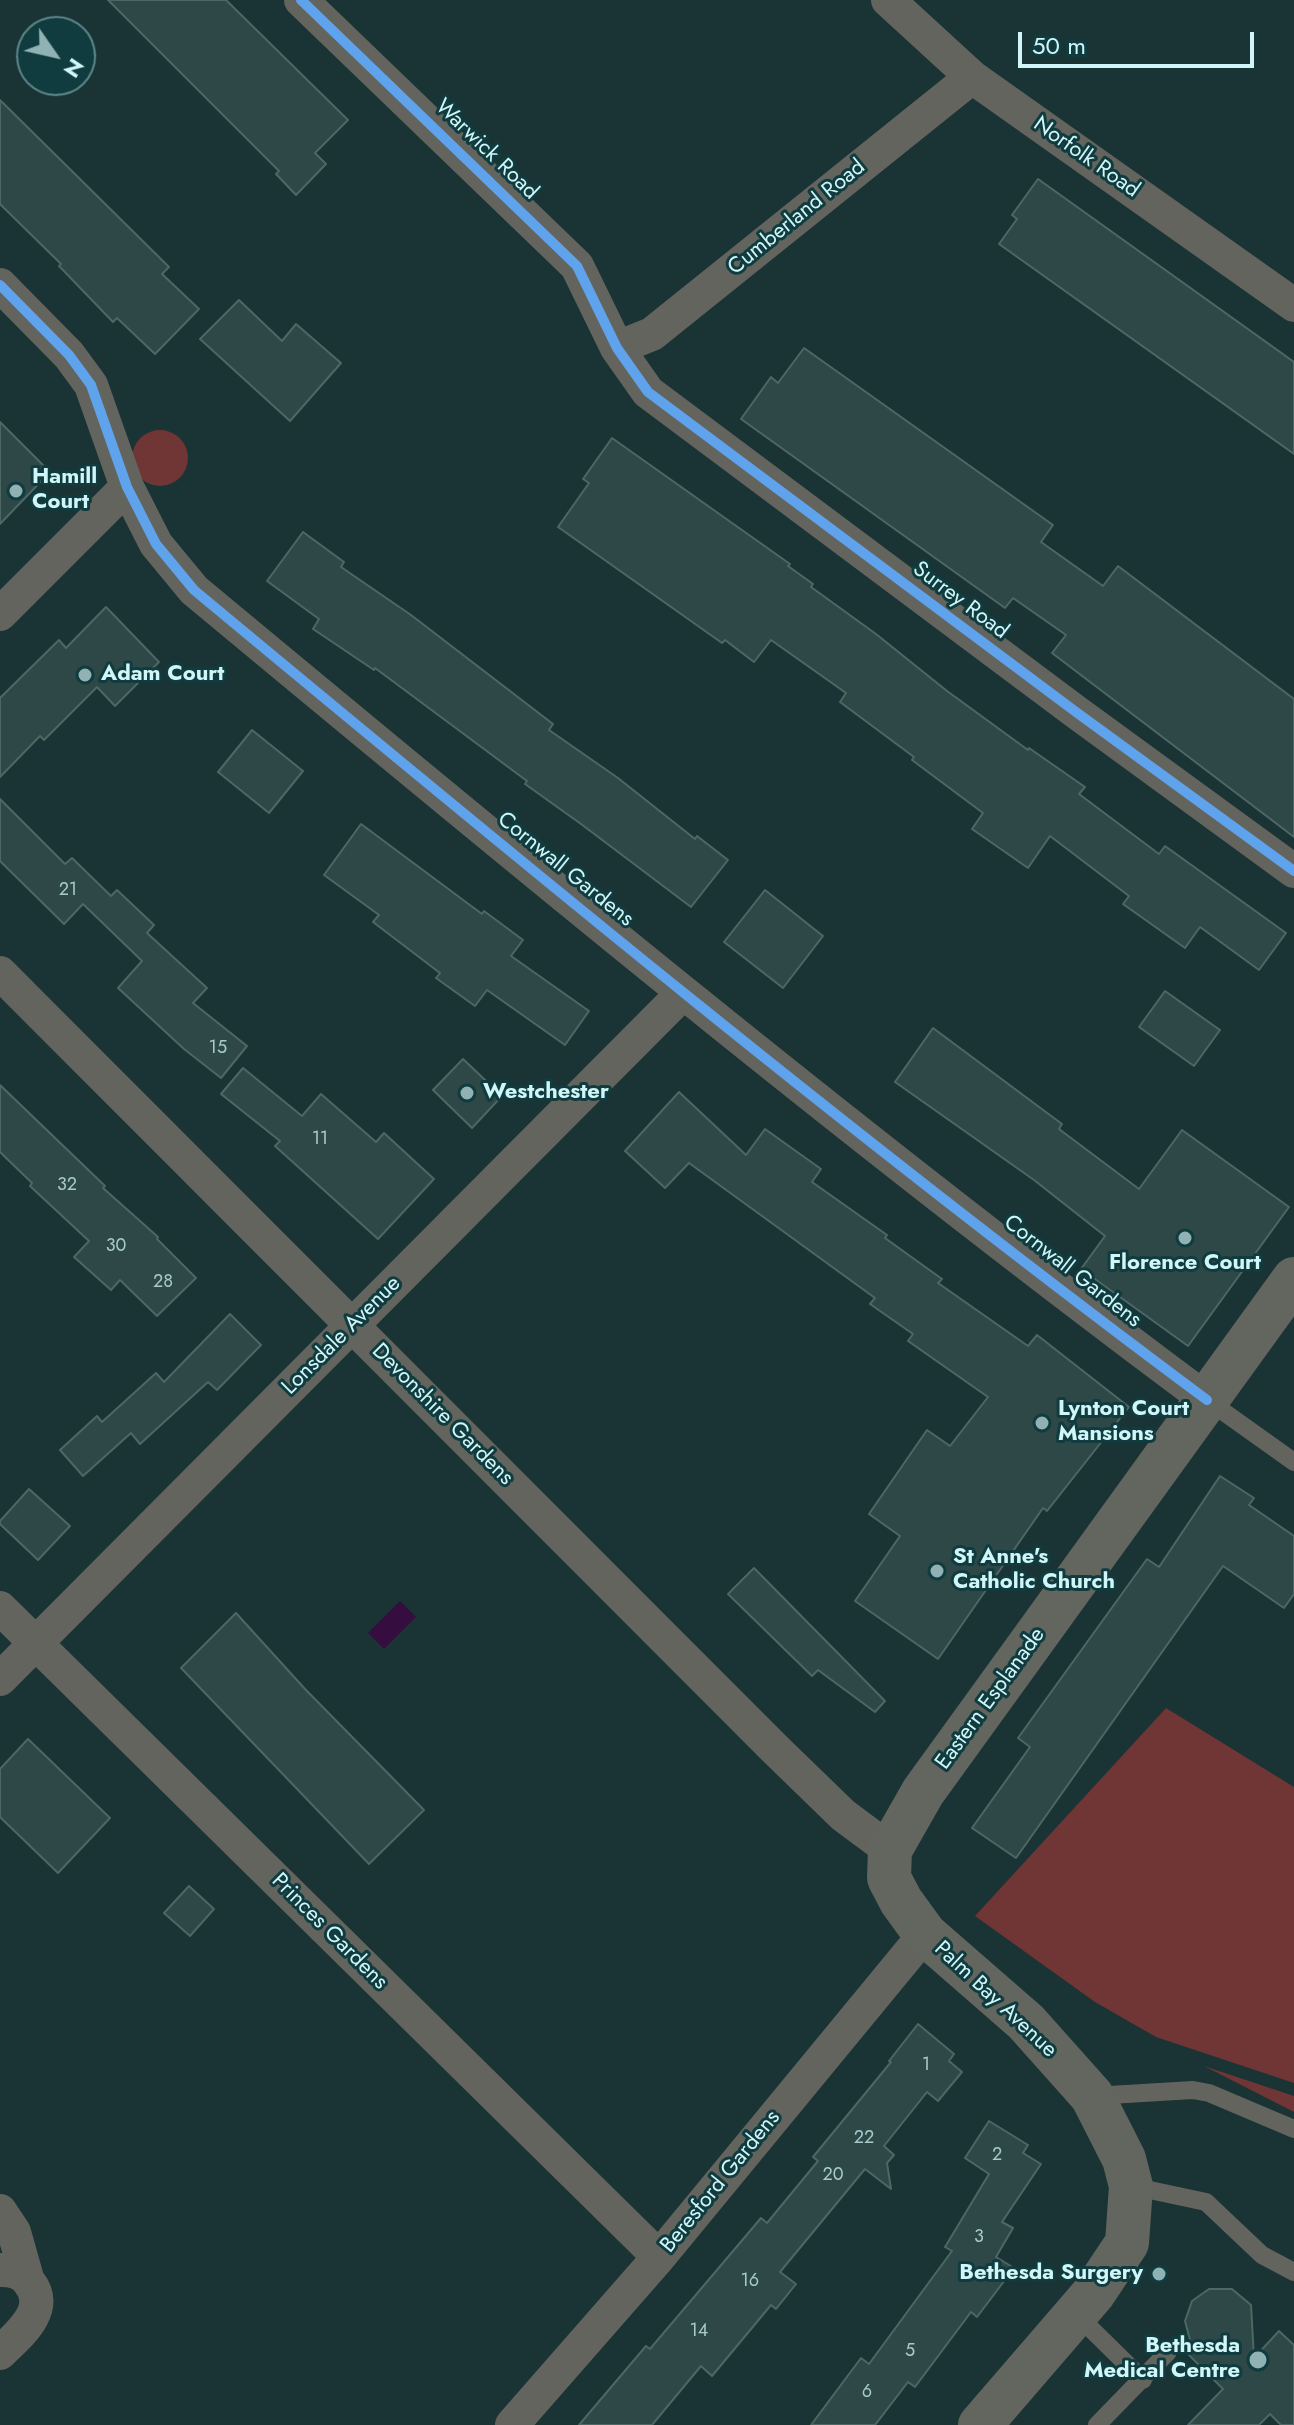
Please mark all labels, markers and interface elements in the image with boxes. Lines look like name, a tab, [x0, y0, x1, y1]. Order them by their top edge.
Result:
north arrow	[16, 16, 96, 96]
scale bar	[1022, 16, 1258, 66]
text: 50 m	[1032, 28, 1086, 63]
text: N	[56, 52, 92, 84]
street label: Warwick Road	[429, 94, 543, 206]
street label: Norfolk Road	[1028, 112, 1144, 204]
street label: Cumberland Road	[723, 155, 871, 281]
place label: Hamill Court	[32, 465, 97, 516]
marker: Hamill Court	[7, 482, 25, 500]
street label: Surrey Road	[907, 556, 1013, 646]
place label: Adam Court	[101, 662, 224, 688]
marker: Adam Court	[76, 666, 94, 684]
street label: Cornwall Gardens	[491, 807, 639, 933]
house number: 21	[59, 880, 77, 902]
house number: 15	[209, 1038, 227, 1060]
place label: Westchester	[483, 1080, 609, 1106]
marker: Westchester	[458, 1084, 476, 1102]
house number: 11	[312, 1129, 328, 1151]
house number: 32	[57, 1175, 77, 1197]
street label: Cornwall Gardens	[998, 1210, 1146, 1334]
marker: Florence Court	[1176, 1229, 1194, 1247]
house number: 30	[106, 1236, 126, 1258]
place label: Florence Court	[1109, 1251, 1261, 1277]
street label: Lonsdale Avenue	[277, 1271, 407, 1401]
house number: 28	[153, 1272, 173, 1294]
street label: Devonshire Gardens	[366, 1339, 518, 1491]
place label: Lynton Court Mansions	[1058, 1397, 1189, 1448]
marker: Lynton Court Mansions	[1033, 1414, 1051, 1432]
place label: St Anne's Catholic Church	[953, 1545, 1115, 1596]
marker: St Anne's Catholic Church	[928, 1562, 946, 1580]
street label: Eastern Esplanade	[931, 1623, 1051, 1775]
street label: Princes Gardens	[265, 1868, 393, 1996]
street label: Palm Bay Avenue	[928, 1936, 1062, 2064]
house number: 1	[922, 2055, 930, 2077]
street label: Beresford Gardens	[656, 2106, 786, 2258]
house number: 22	[854, 2128, 874, 2150]
house number: 2	[992, 2145, 1002, 2167]
house number: 20	[822, 2165, 844, 2187]
house number: 3	[974, 2227, 984, 2249]
place label: Bethesda Surgery	[959, 2261, 1143, 2287]
marker: Bethesda Surgery	[1150, 2265, 1168, 2283]
house number: 16	[741, 2271, 759, 2293]
house number: 14	[690, 2321, 708, 2343]
place label: Bethesda Medical Centre	[1084, 2334, 1240, 2386]
house number: 5	[905, 2341, 915, 2363]
marker: Bethesda Medical Centre	[1247, 2349, 1269, 2371]
house number: 6	[862, 2382, 872, 2404]

